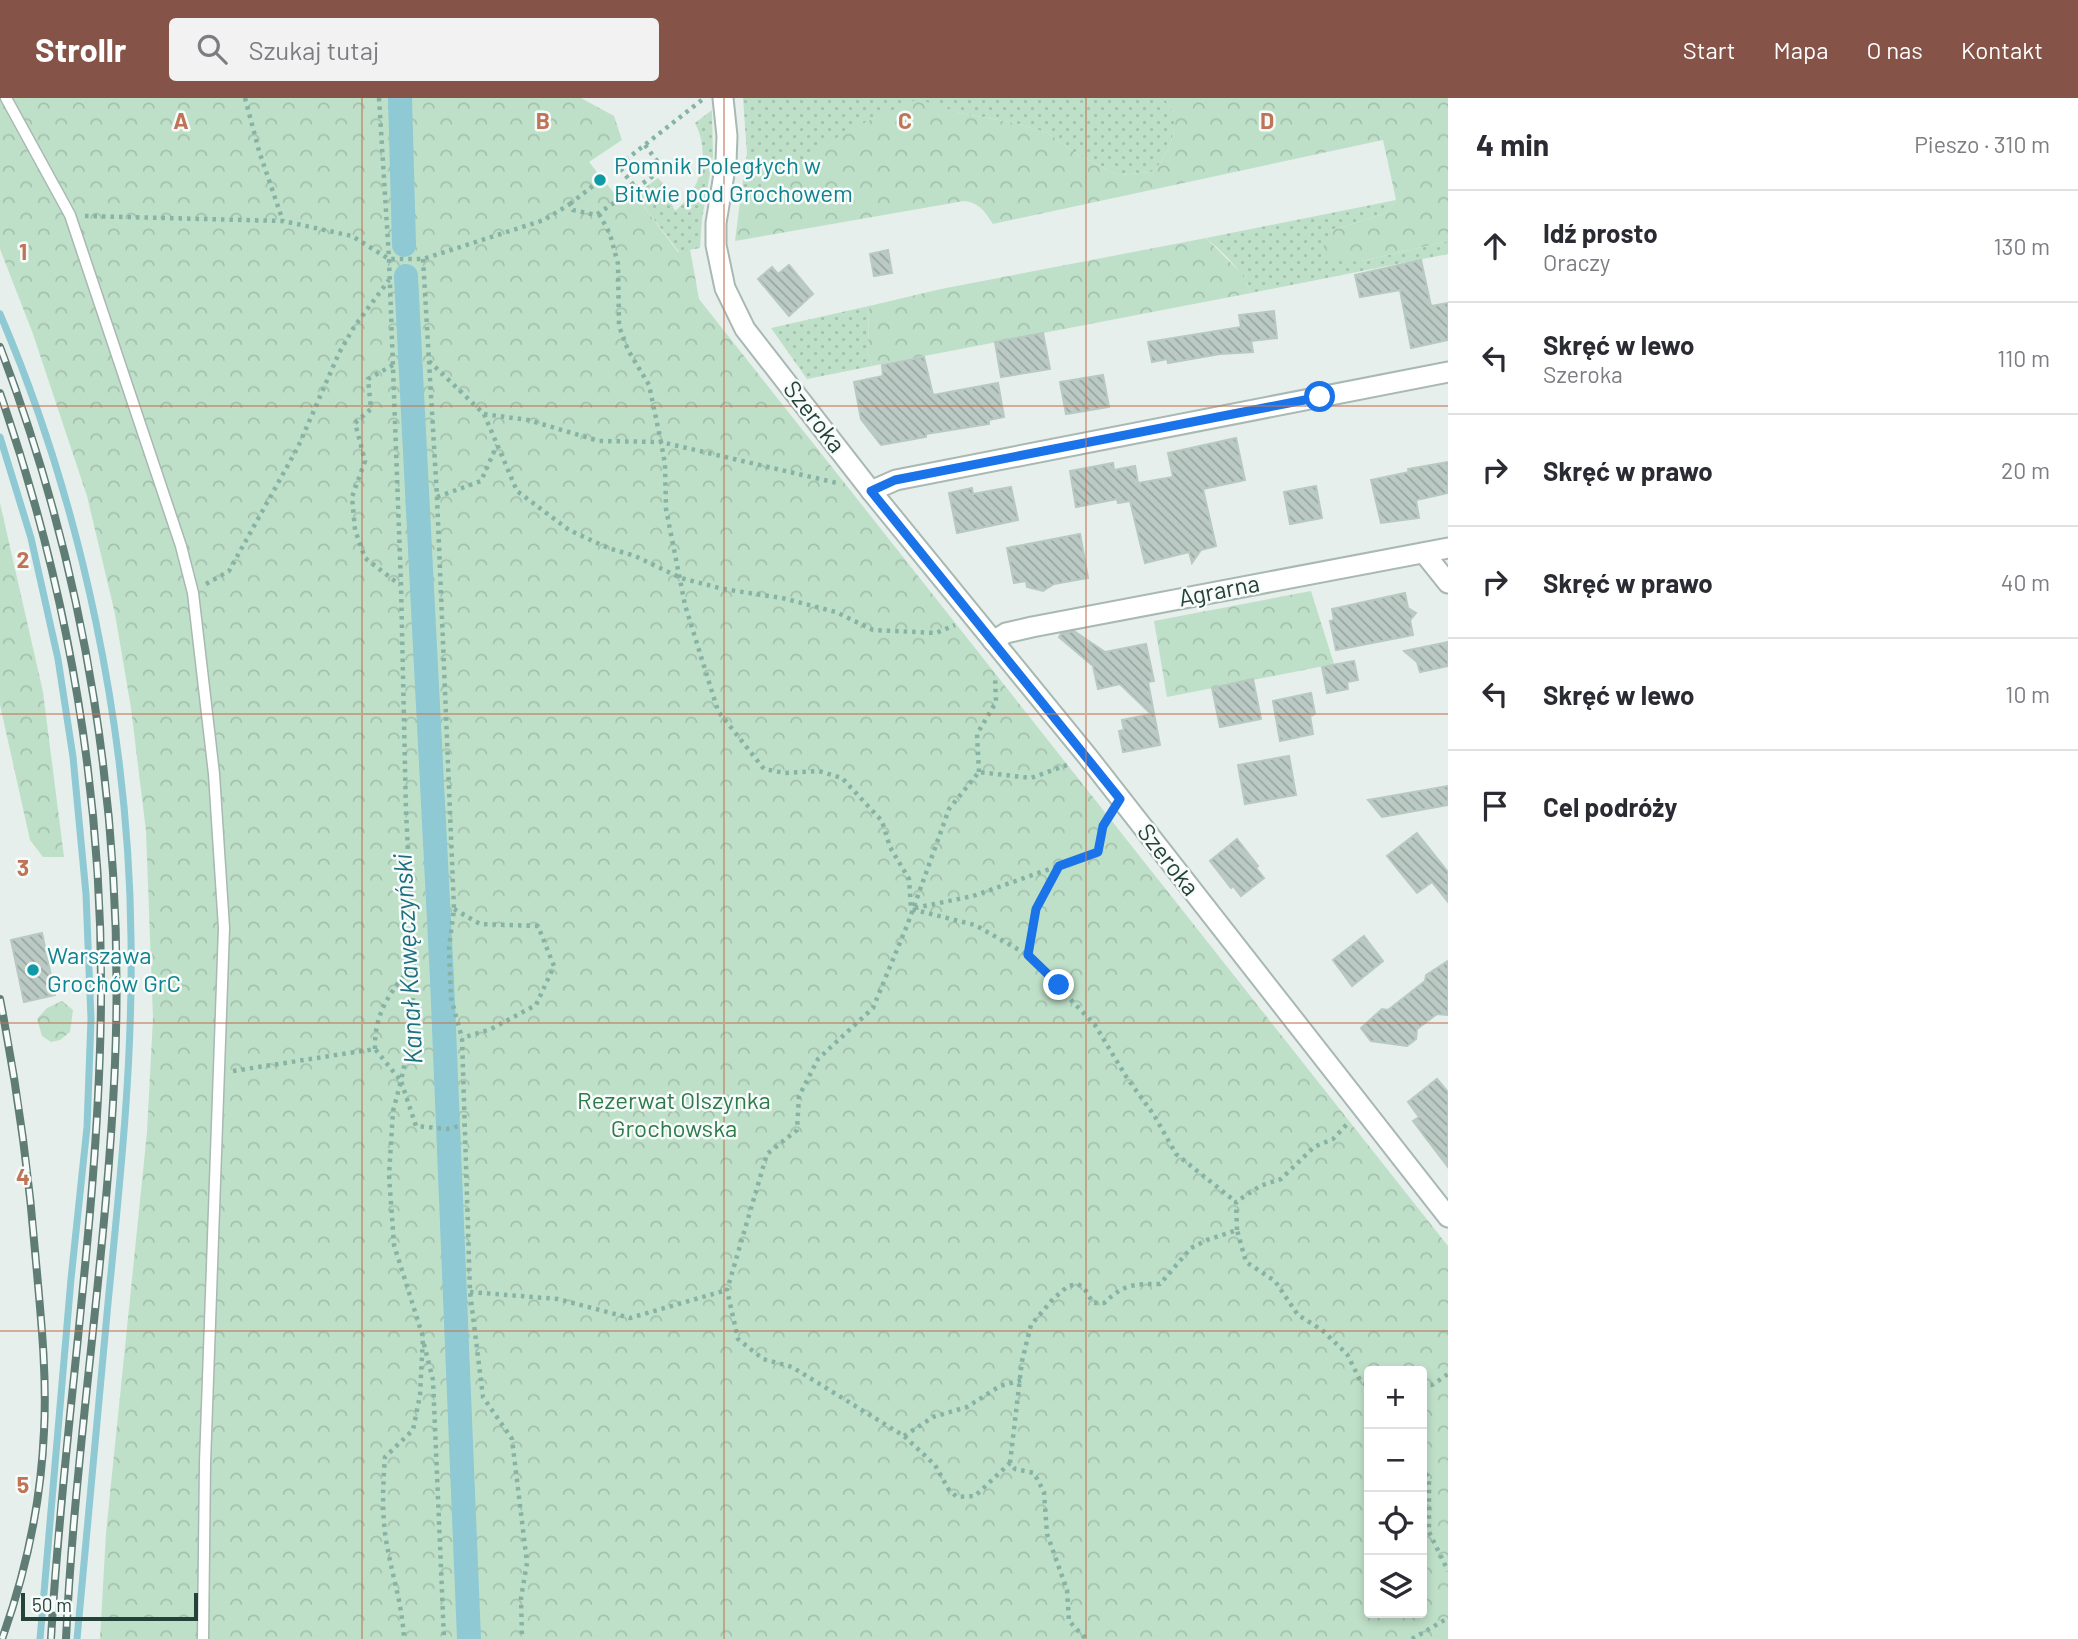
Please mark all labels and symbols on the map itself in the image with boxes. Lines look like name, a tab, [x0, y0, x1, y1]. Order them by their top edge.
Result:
text: A	[173, 106, 189, 134]
text: B	[536, 106, 550, 134]
text: C	[898, 106, 912, 134]
text: D	[1260, 106, 1274, 134]
place label: Pomnik Poległych w Bitwie pod Grochowem	[614, 150, 853, 207]
marker: Pomnik Poległych w Bitwie pod Grochowem	[592, 172, 608, 188]
text: 1	[19, 237, 27, 265]
street label: Szeroka	[778, 374, 852, 458]
route start	[1304, 381, 1335, 412]
text: 2	[17, 545, 29, 573]
street label: Agrarna	[1176, 567, 1262, 612]
street label: Szeroka	[1132, 817, 1206, 901]
water label: Kanał Kawęczyński	[385, 852, 427, 1065]
text: 3	[17, 853, 29, 881]
place label: Warszawa Grochów GrC	[47, 940, 181, 997]
marker: Warszawa Grochów GrC	[25, 962, 41, 978]
route end	[1043, 969, 1074, 1000]
park label: Rezerwat Olszynka Grochowska	[577, 1085, 771, 1142]
text: 4	[16, 1162, 30, 1190]
text: 5	[17, 1470, 29, 1498]
scale bar	[21, 1590, 198, 1622]

